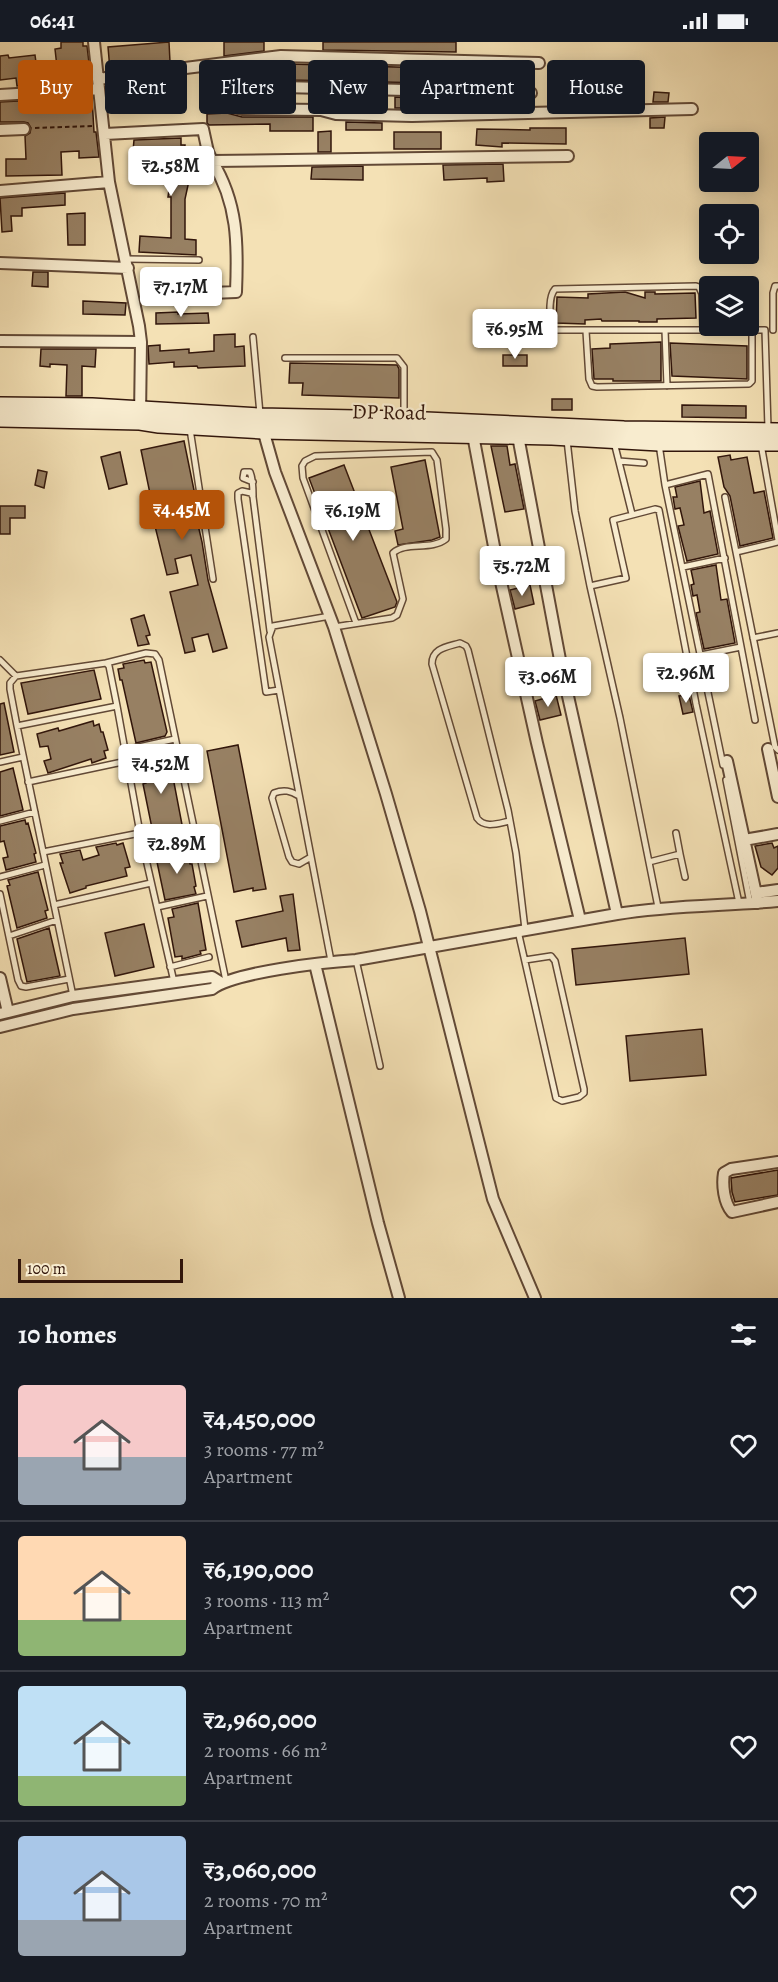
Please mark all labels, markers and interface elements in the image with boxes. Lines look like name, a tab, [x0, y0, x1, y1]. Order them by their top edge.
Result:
text: 06:41	[30, 6, 75, 36]
chip: Buy	[18, 60, 93, 114]
chip: Rent	[105, 60, 187, 114]
chip: Filters	[199, 60, 296, 114]
chip: New	[308, 60, 388, 114]
chip: Apartment	[400, 60, 535, 114]
chip: House	[547, 60, 645, 114]
north arrow	[699, 132, 759, 192]
map controls	[699, 132, 759, 336]
pin: ₹2.58M	[122, 146, 220, 197]
text: ₹2.58M	[142, 152, 200, 179]
button: locate	[699, 204, 759, 264]
pin: ₹7.17M	[132, 267, 230, 318]
text: ₹7.17M	[154, 273, 208, 300]
button: layers	[699, 276, 759, 336]
pin: ₹6.95M	[466, 309, 564, 360]
text: ₹6.95M	[487, 315, 543, 342]
street label: DP Road	[352, 397, 427, 427]
pin: ₹4.45M	[133, 490, 231, 541]
pin: ₹6.19M	[304, 491, 402, 542]
text: ₹4.45M	[153, 496, 211, 523]
text: ₹6.19M	[325, 497, 381, 524]
pin: ₹5.72M	[473, 546, 571, 597]
text: ₹5.72M	[494, 552, 550, 579]
pin: ₹2.96M	[637, 653, 735, 704]
pin: ₹3.06M	[499, 657, 597, 708]
text: ₹2.96M	[657, 659, 715, 686]
text: ₹3.06M	[519, 663, 577, 690]
pin: ₹4.52M	[112, 744, 210, 795]
text: ₹4.52M	[132, 750, 190, 777]
pin: ₹2.89M	[128, 824, 226, 875]
text: ₹2.89M	[148, 830, 206, 857]
scale bar	[18, 1256, 183, 1284]
text: 100 m	[27, 1258, 66, 1280]
text: 10 homes	[18, 1317, 117, 1352]
icon: filters	[727, 1318, 760, 1351]
text: ₹4,450,000	[204, 1401, 316, 1436]
icon: home	[66, 1409, 138, 1481]
icon: heart	[727, 1429, 760, 1462]
text: 3 rooms · 77 m²	[204, 1436, 324, 1463]
text: Apartment	[204, 1463, 293, 1490]
text: ₹6,190,000	[204, 1552, 314, 1587]
icon: home	[66, 1560, 138, 1632]
icon: heart	[727, 1580, 760, 1613]
text: 3 rooms · 113 m²	[204, 1587, 329, 1614]
text: Apartment	[204, 1614, 293, 1641]
text: ₹2,960,000	[204, 1702, 317, 1737]
icon: home	[66, 1710, 138, 1782]
icon: heart	[727, 1730, 760, 1763]
text: 2 rooms · 66 m²	[204, 1737, 327, 1764]
text: Apartment	[204, 1764, 293, 1791]
text: ₹3,060,000	[204, 1852, 316, 1887]
icon: home	[66, 1860, 138, 1932]
icon: heart	[727, 1880, 760, 1913]
text: 2 rooms · 70 m²	[204, 1887, 328, 1914]
text: Apartment	[204, 1914, 293, 1941]

